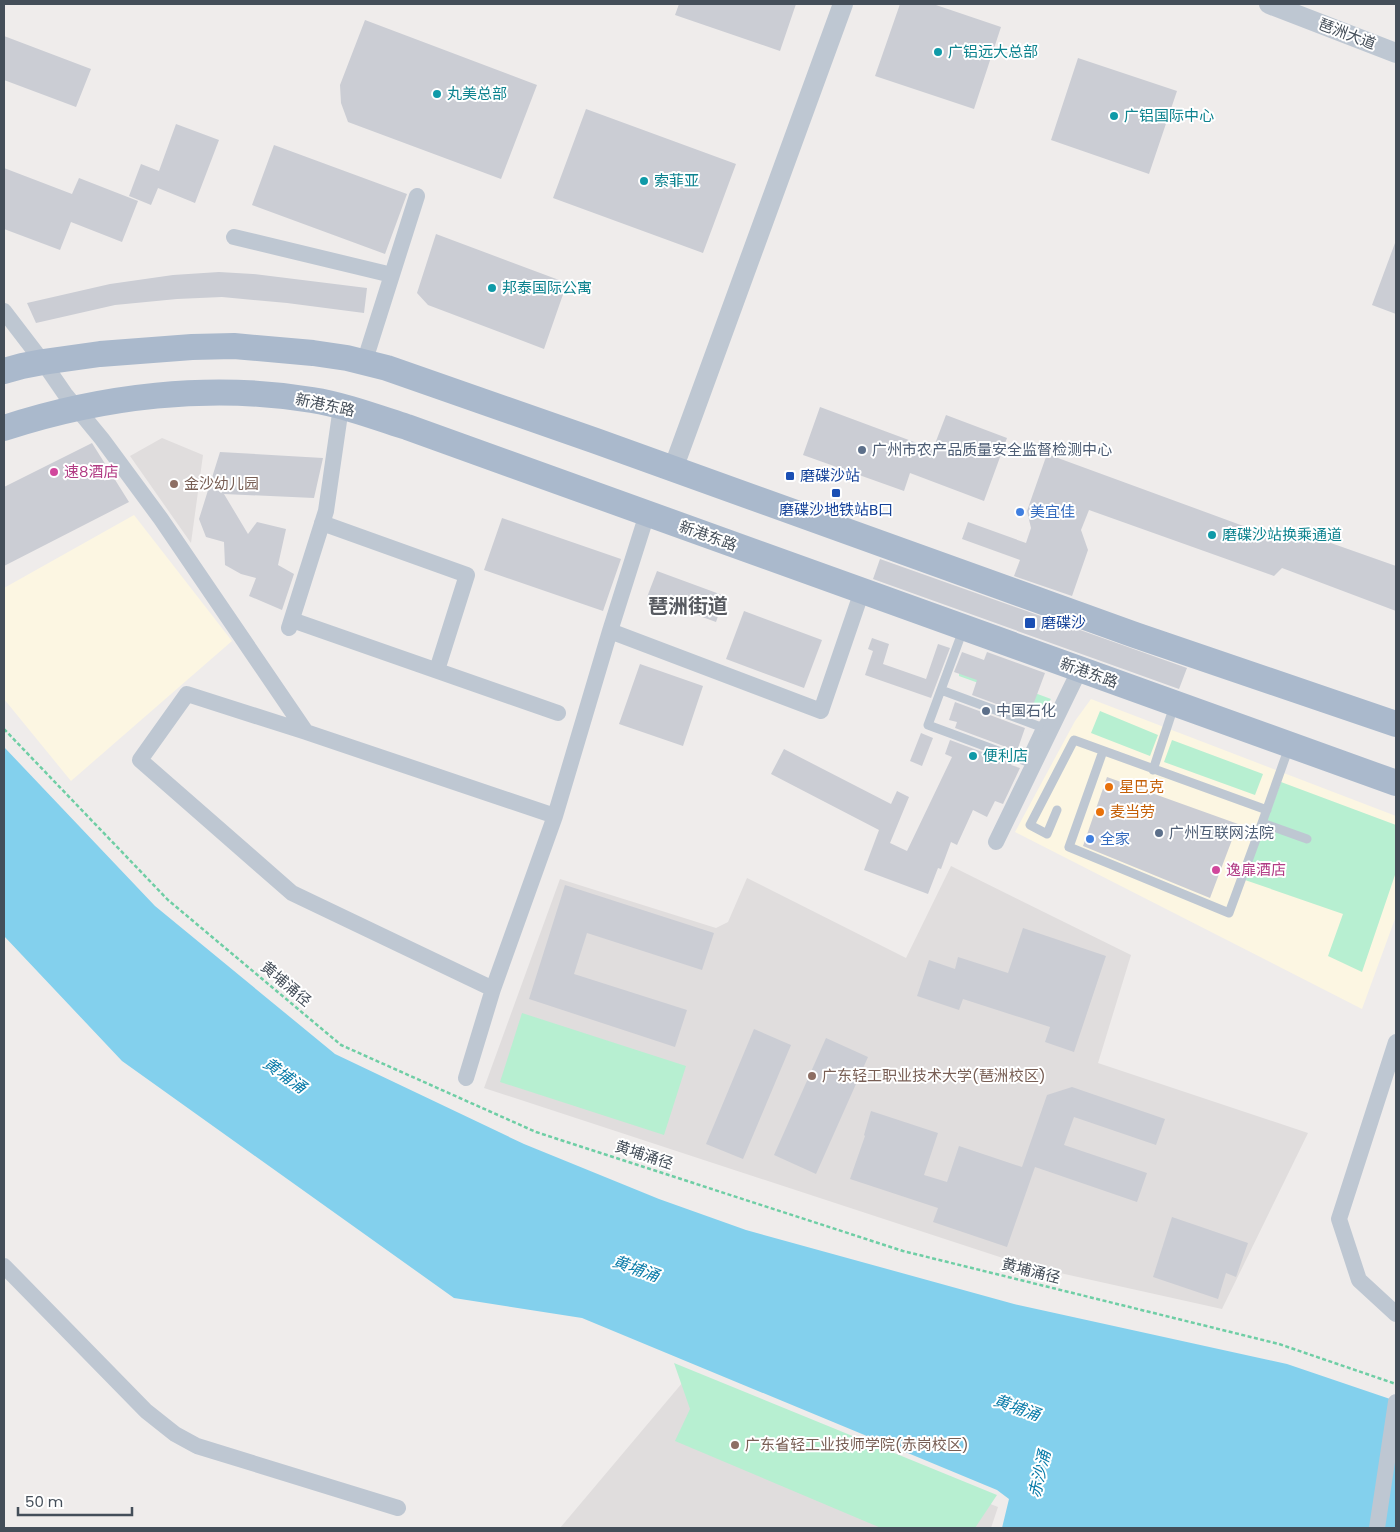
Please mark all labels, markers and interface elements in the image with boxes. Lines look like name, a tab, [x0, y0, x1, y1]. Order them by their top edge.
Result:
street label: 琶洲大道	[1315, 13, 1379, 54]
place label: 广铝远大总部	[948, 41, 1038, 62]
marker: 广铝远大总部	[932, 46, 944, 58]
place label: 丸美总部	[447, 83, 507, 104]
marker: 丸美总部	[431, 88, 443, 100]
place label: 广铝国际中心	[1124, 105, 1214, 126]
marker: 广铝国际中心	[1108, 110, 1120, 122]
place label: 索菲亚	[654, 170, 699, 191]
marker: 索菲亚	[638, 175, 650, 187]
place label: 邦泰国际公寓	[502, 277, 592, 298]
marker: 邦泰国际公寓	[486, 282, 498, 294]
street label: 新港东路	[294, 388, 357, 421]
place label: 广州市农产品质量安全监督检测中心	[872, 439, 1112, 460]
marker: 广州市农产品质量安全监督检测中心	[856, 444, 868, 456]
place label: 速8酒店	[64, 461, 118, 482]
place label: 磨碟沙站	[800, 465, 860, 486]
marker: 速8酒店	[48, 466, 60, 478]
marker: 磨碟沙站	[784, 470, 796, 482]
place label: 金沙幼儿园	[184, 473, 259, 494]
marker: 金沙幼儿园	[168, 478, 180, 490]
marker: 磨碟沙地铁站B口	[830, 487, 842, 499]
place label: 磨碟沙地铁站B口	[779, 499, 893, 520]
place label: 美宜佳	[1030, 501, 1075, 522]
marker: 美宜佳	[1014, 506, 1026, 518]
street label: 新港东路	[676, 515, 740, 556]
place label: 磨碟沙站换乘通道	[1222, 524, 1342, 545]
marker: 磨碟沙站换乘通道	[1206, 529, 1218, 541]
district label: 琶洲街道	[648, 592, 728, 620]
place label: 磨碟沙	[1041, 612, 1086, 633]
marker: 磨碟沙	[1023, 616, 1037, 630]
street label: 新港东路	[1057, 652, 1121, 693]
place label: 中国石化	[996, 700, 1056, 721]
marker: 中国石化	[980, 705, 992, 717]
place label: 便利店	[983, 745, 1028, 766]
marker: 便利店	[967, 750, 979, 762]
place label: 星巴克	[1119, 776, 1164, 797]
marker: 星巴克	[1103, 781, 1115, 793]
place label: 麦当劳	[1110, 801, 1155, 822]
marker: 麦当劳	[1094, 806, 1106, 818]
place label: 广州互联网法院	[1169, 822, 1274, 843]
marker: 广州互联网法院	[1153, 827, 1165, 839]
place label: 全家	[1100, 828, 1130, 849]
marker: 全家	[1084, 833, 1096, 845]
place label: 逸扉酒店	[1226, 859, 1286, 880]
marker: 逸扉酒店	[1210, 864, 1222, 876]
street label: 黄埔涌径	[257, 956, 316, 1011]
water label: 黄埔涌	[259, 1052, 312, 1100]
place label: 广东轻工职业技术大学(琶洲校区)	[822, 1065, 1046, 1086]
marker: 广东轻工职业技术大学(琶洲校区)	[806, 1070, 818, 1082]
street label: 黄埔涌径	[612, 1135, 676, 1174]
water label: 黄埔涌	[609, 1249, 664, 1288]
street label: 黄埔涌径	[999, 1253, 1063, 1288]
water label: 黄埔涌	[990, 1388, 1045, 1427]
place label: 广东省轻工业技师学院(赤岗校区)	[745, 1434, 969, 1455]
marker: 广东省轻工业技师学院(赤岗校区)	[729, 1439, 741, 1451]
water label: 赤沙涌	[1023, 1446, 1057, 1500]
scale bar	[18, 1484, 131, 1516]
text: 50 m	[25, 1491, 63, 1512]

